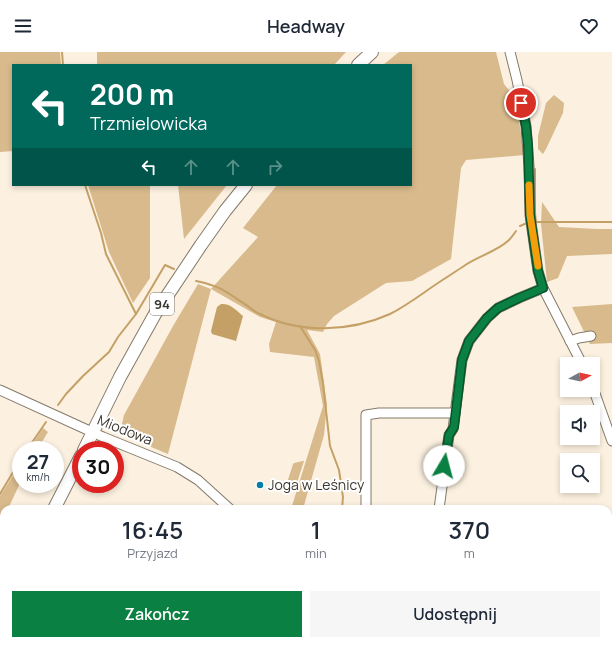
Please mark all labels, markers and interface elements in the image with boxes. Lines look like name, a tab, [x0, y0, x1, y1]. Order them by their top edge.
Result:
text: Headway	[267, 14, 345, 38]
icon: menu	[12, 15, 34, 37]
icon: heart	[578, 15, 600, 37]
text: 200 m	[90, 75, 174, 113]
icon: left	[24, 80, 76, 132]
pin	[504, 86, 538, 120]
icon: arrive	[510, 92, 532, 114]
text: Trzmielowicka	[90, 111, 207, 135]
icon: left	[138, 156, 160, 178]
icon: ahead	[180, 156, 202, 178]
icon: ahead	[222, 156, 244, 178]
icon: right	[264, 156, 286, 178]
road number: 94	[150, 293, 174, 315]
north arrow	[560, 357, 600, 397]
map controls	[560, 357, 600, 493]
button: sound	[560, 405, 600, 445]
street label: Miodowa	[95, 410, 156, 449]
speed limit sign: 30	[72, 441, 124, 493]
position arrow	[423, 445, 465, 487]
text: 27	[27, 448, 49, 475]
button: search	[560, 453, 600, 493]
text: km/h	[26, 470, 50, 484]
place label: Joga w Leśnicy	[268, 475, 365, 494]
marker: Joga w Leśnicy	[255, 480, 265, 490]
text: 16:45	[122, 513, 183, 546]
text: 1	[311, 513, 321, 546]
text: 370	[448, 513, 490, 546]
text: Przyjazd	[127, 544, 178, 562]
text: min	[305, 544, 327, 562]
text: m	[464, 544, 475, 562]
button: Zakończ	[12, 591, 302, 637]
button: Udostępnij	[310, 591, 600, 637]

